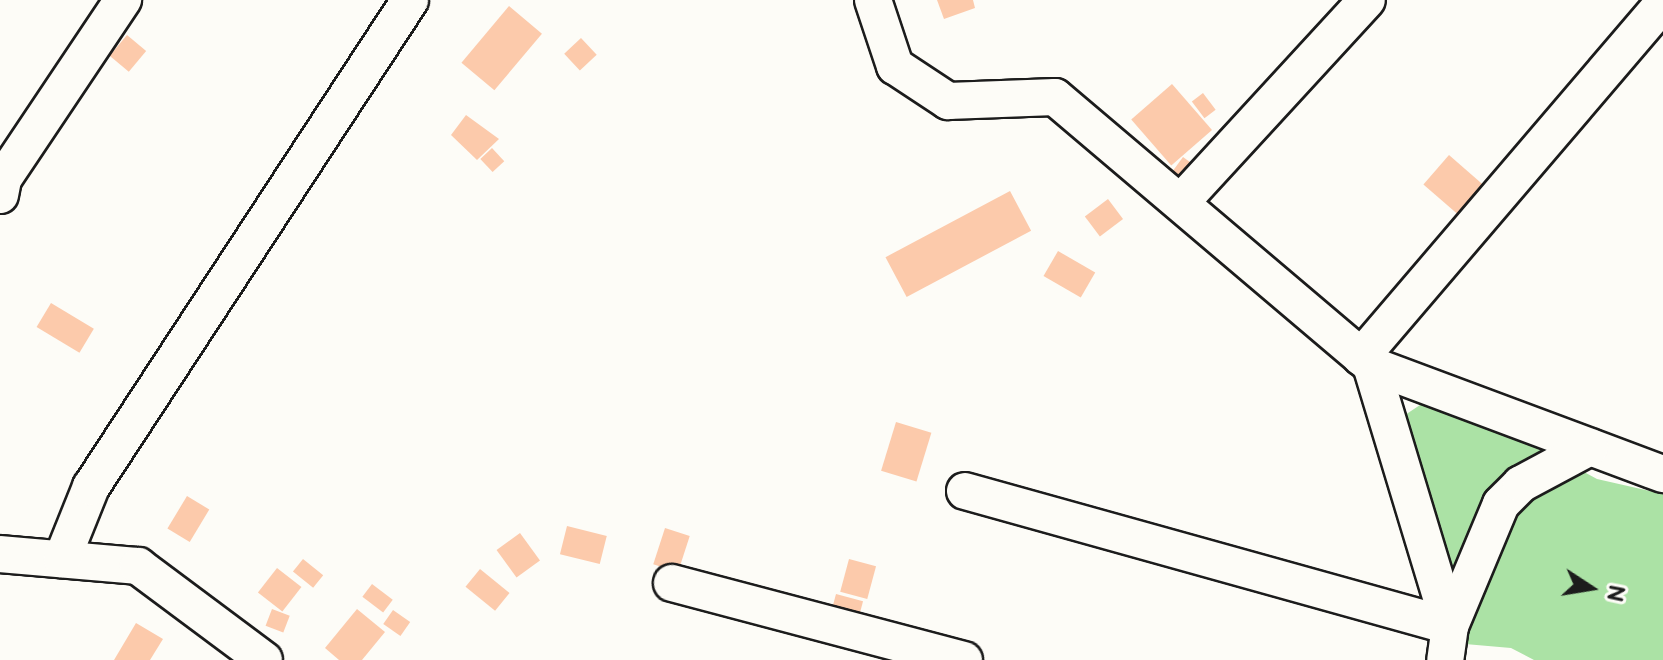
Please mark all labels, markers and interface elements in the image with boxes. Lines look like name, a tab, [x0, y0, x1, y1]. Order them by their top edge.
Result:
north arrow	[1551, 548, 1631, 628]
text: N	[1600, 582, 1630, 604]

